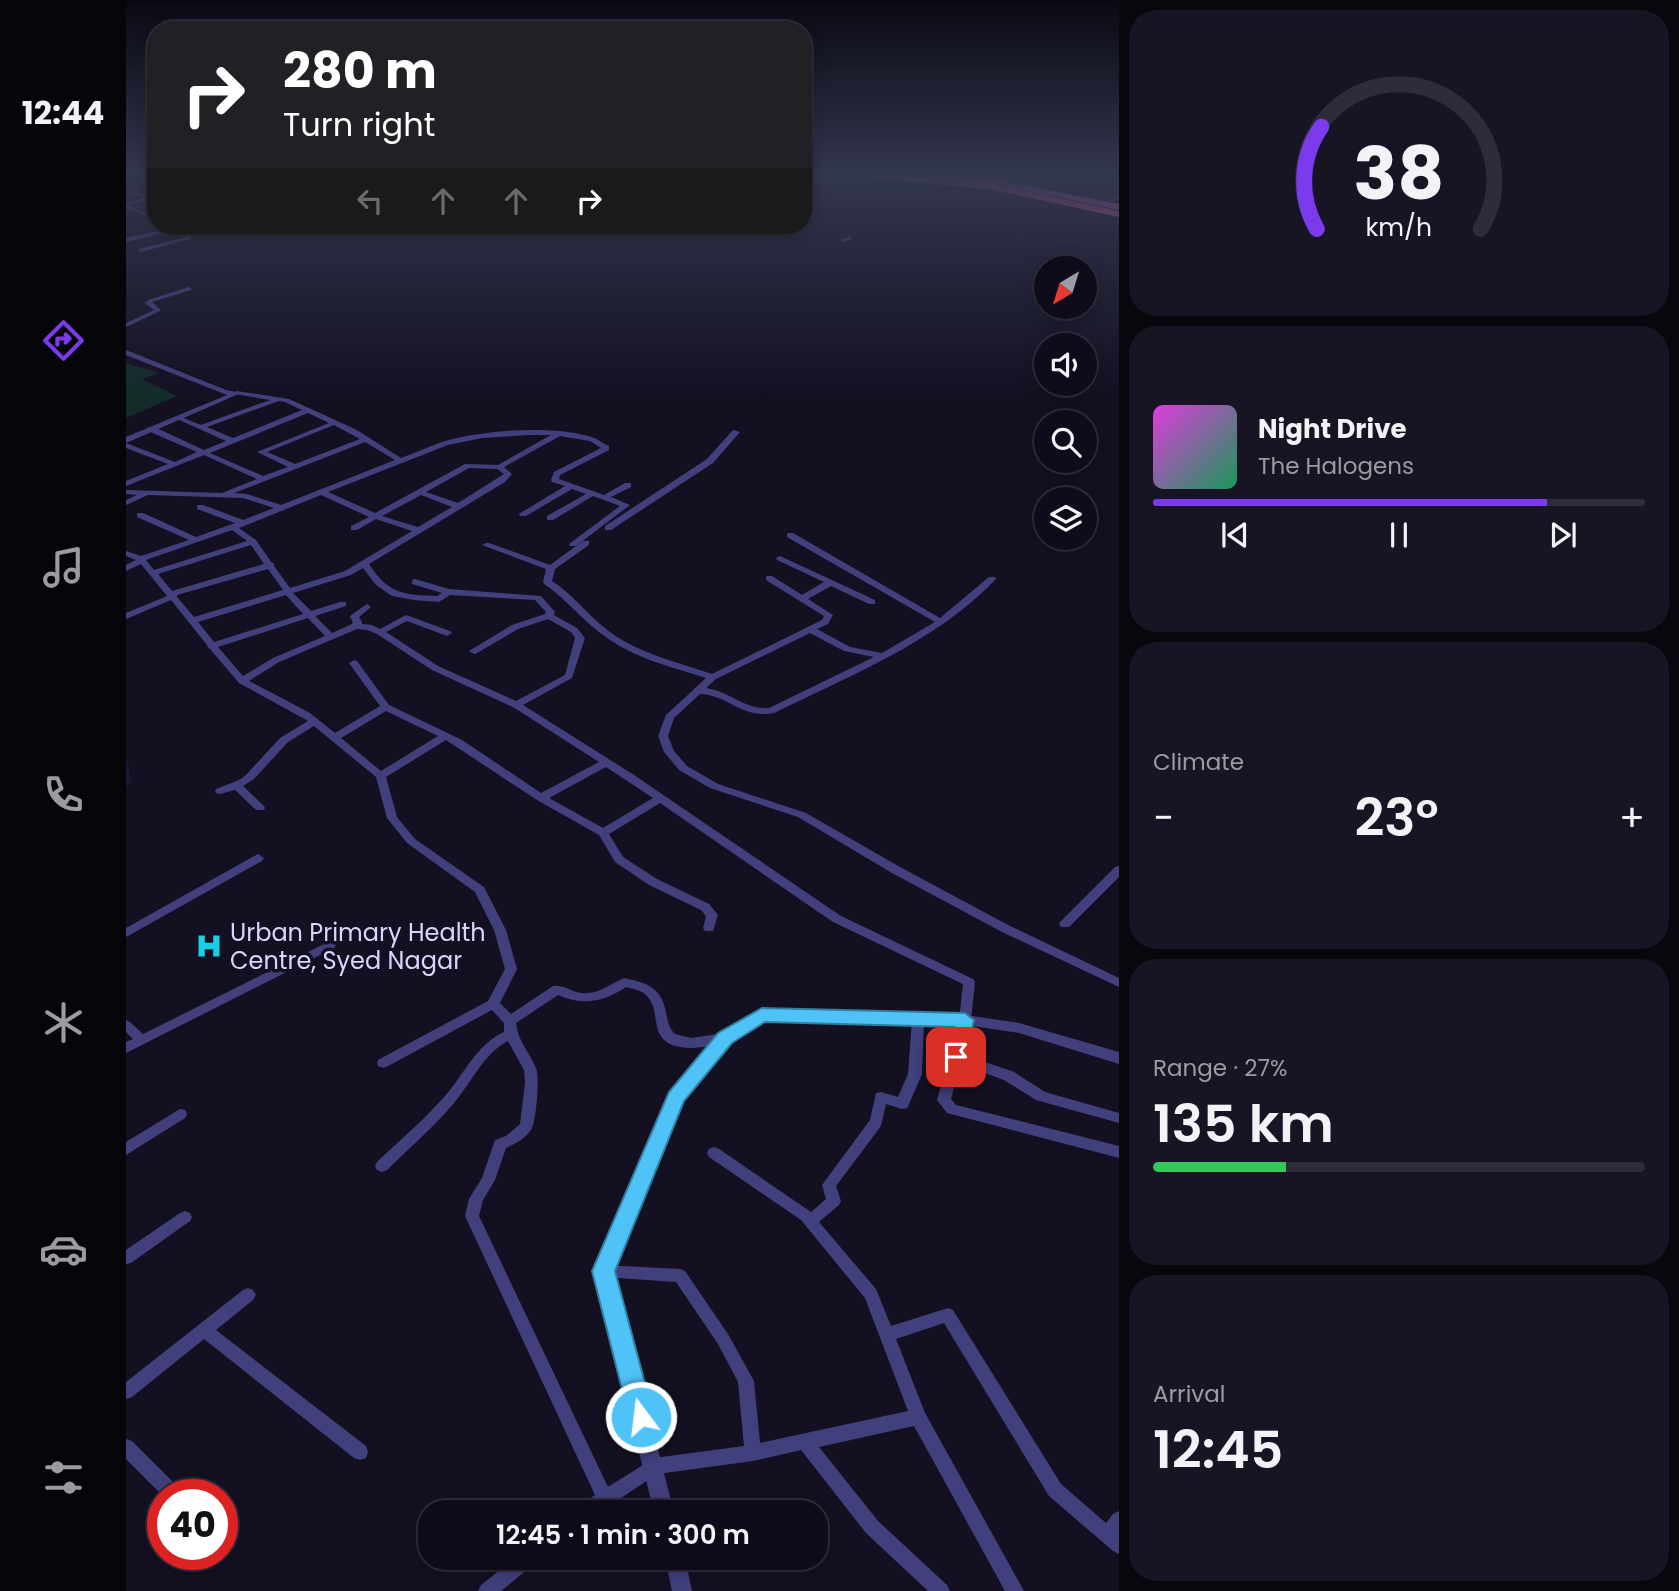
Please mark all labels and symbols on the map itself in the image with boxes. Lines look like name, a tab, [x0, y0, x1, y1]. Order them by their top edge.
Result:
north arrow	[1034, 256, 1097, 318]
place label: Urban Primary Health Centre, Syed Nagar	[230, 916, 486, 977]
hospital icon: Urban Primary Health Centre, Syed Nagar	[194, 931, 224, 961]
pin	[926, 1027, 986, 1087]
position arrow	[604, 1380, 678, 1454]
speed limit sign: 40	[147, 1479, 238, 1570]

